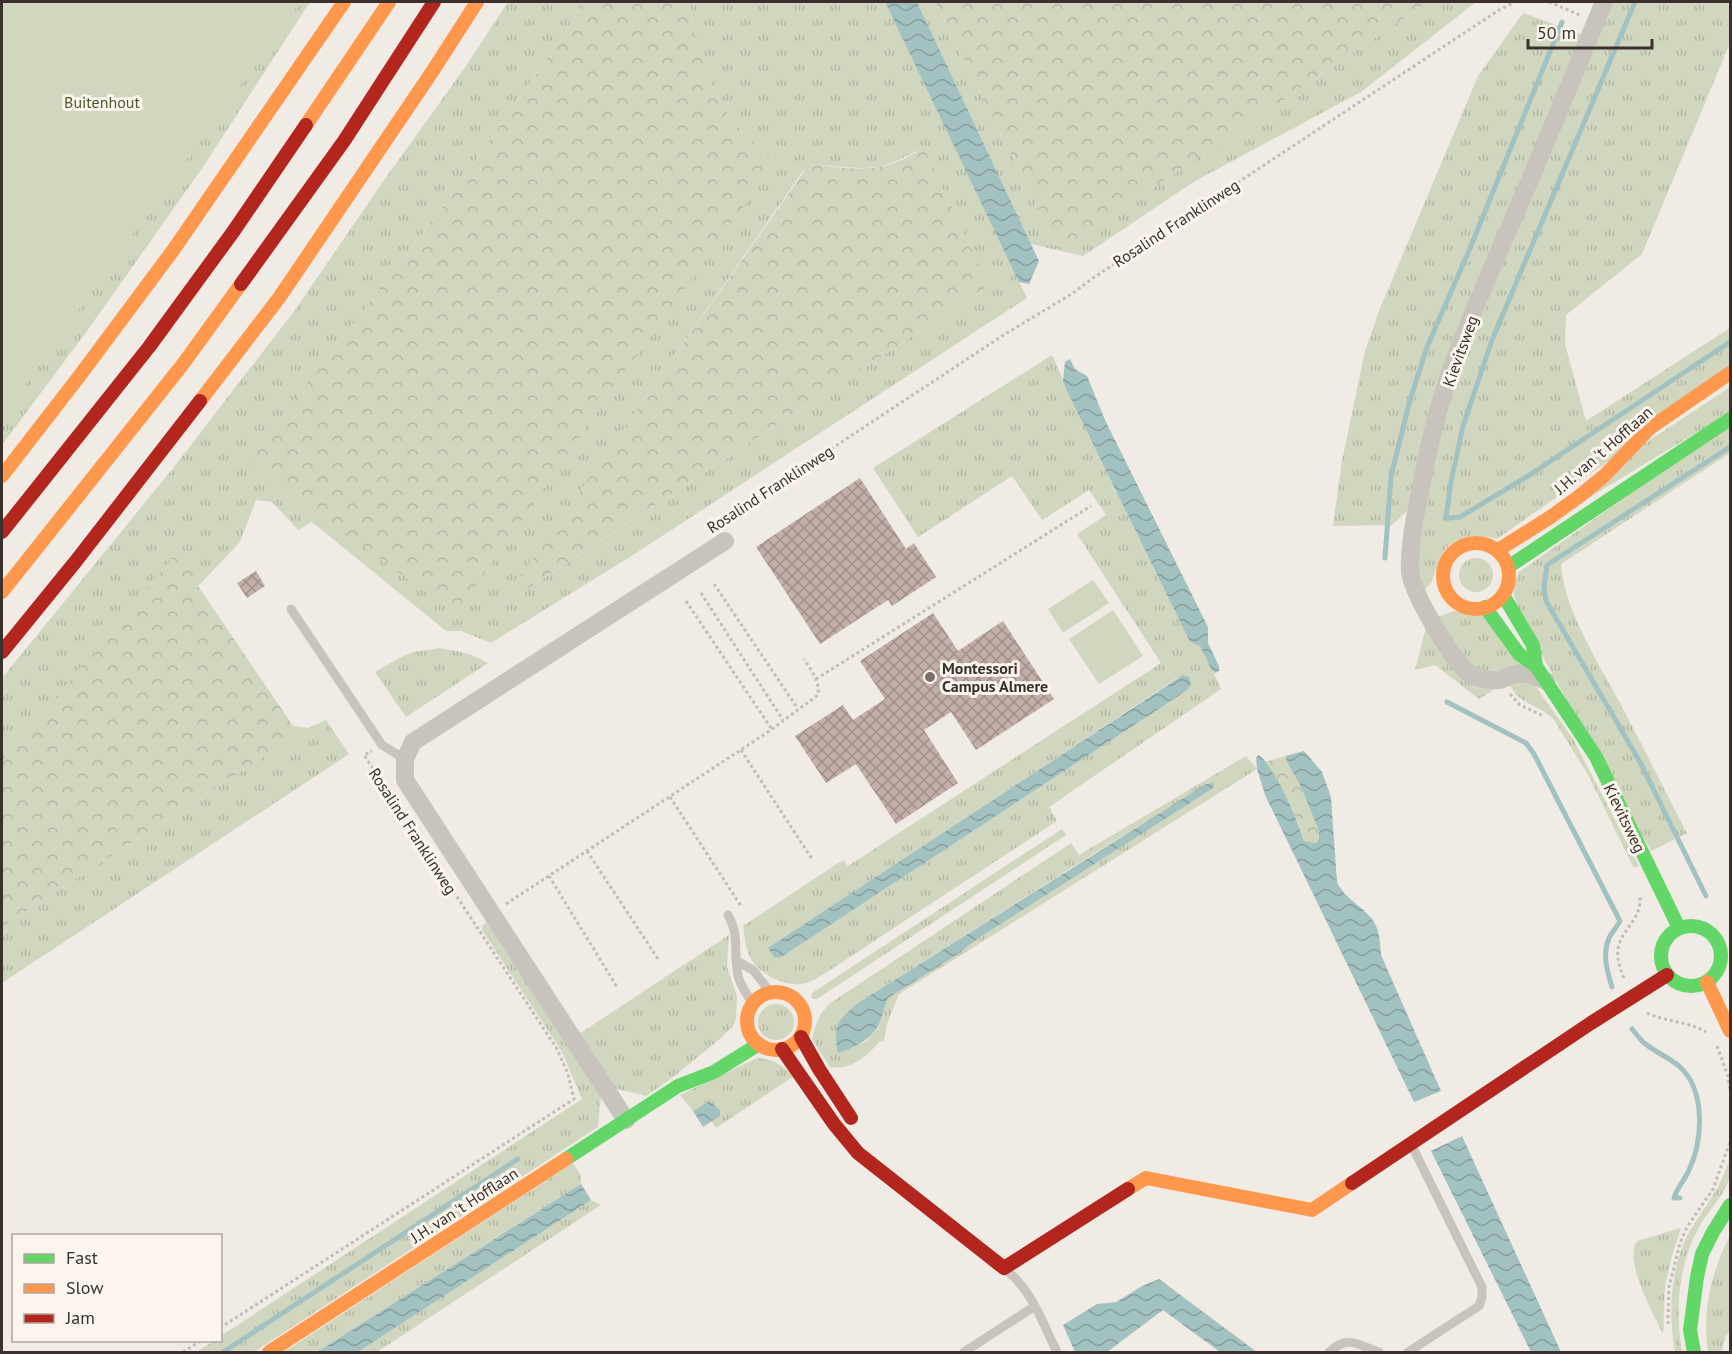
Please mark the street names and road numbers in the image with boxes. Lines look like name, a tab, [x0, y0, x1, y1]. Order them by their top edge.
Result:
street label: Rosalind Franklinweg	[1109, 175, 1243, 271]
street label: Kievitsweg	[1438, 313, 1482, 389]
street label: J.H. van 't Hofflaan	[1549, 402, 1656, 499]
street label: Rosalind Franklinweg	[703, 441, 837, 537]
street label: Rosalind Franklinweg	[365, 764, 461, 898]
street label: Kievitsweg	[1600, 780, 1650, 856]
street label: J.H. van 't Hofflaan	[406, 1163, 521, 1248]

